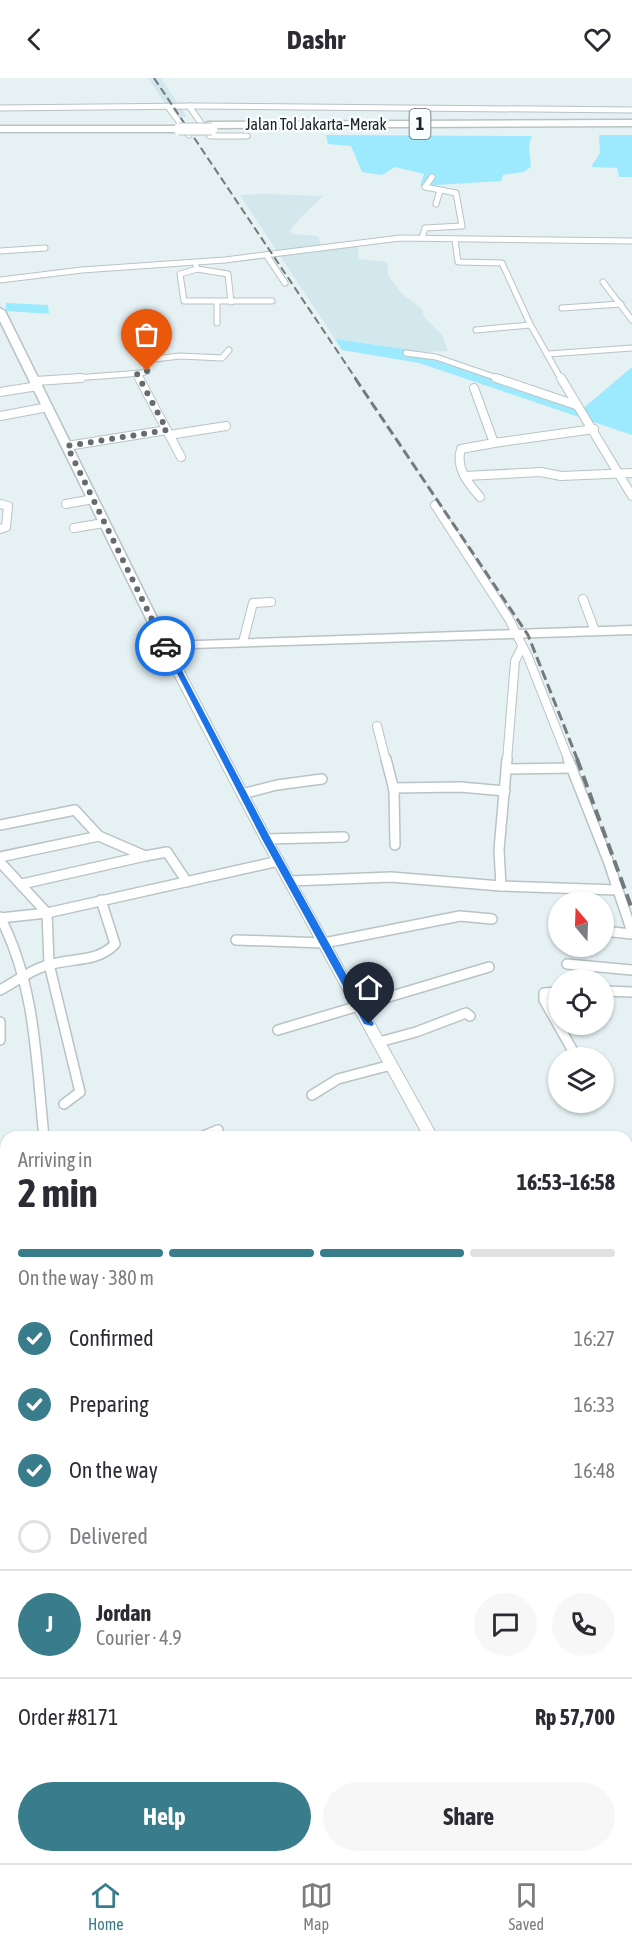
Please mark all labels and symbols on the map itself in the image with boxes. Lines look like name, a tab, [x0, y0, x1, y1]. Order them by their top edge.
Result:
road number: 1	[410, 109, 430, 139]
street label: Jalan Tol Jakarta–Merak	[245, 115, 387, 133]
pin	[121, 309, 172, 371]
courier	[135, 616, 195, 676]
north arrow	[548, 891, 614, 957]
pin	[343, 962, 394, 1024]

